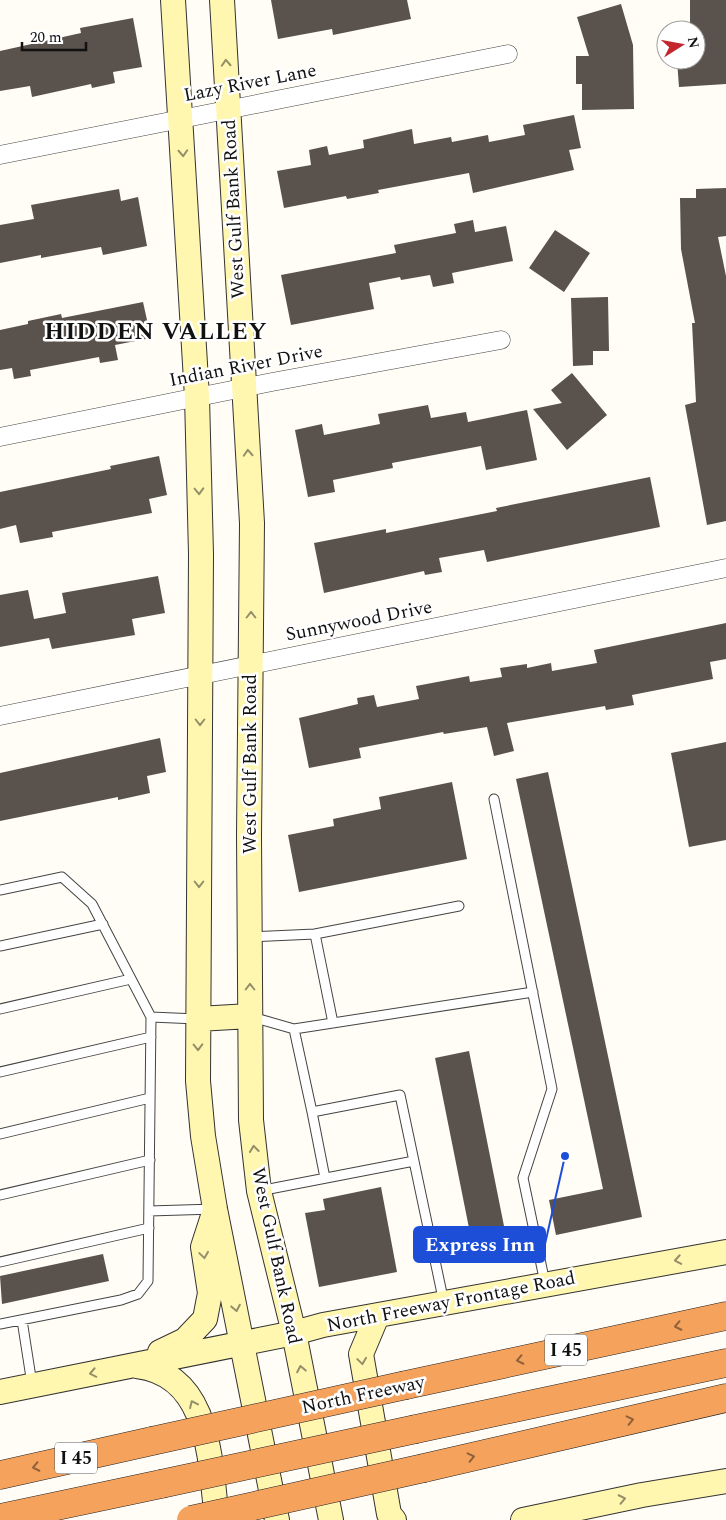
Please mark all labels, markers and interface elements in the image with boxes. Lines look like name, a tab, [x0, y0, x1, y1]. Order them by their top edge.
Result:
scale bar	[22, 20, 86, 52]
north arrow	[656, 20, 706, 70]
text: 20 m	[30, 26, 62, 49]
text: N	[682, 35, 705, 50]
street label: Lazy River Lane	[181, 56, 319, 110]
one-way arrow	[220, 59, 231, 67]
street label: West Gulf Bank Road	[215, 118, 253, 300]
one-way arrow	[177, 150, 188, 158]
district label: HIDDEN VALLEY	[44, 314, 268, 350]
street label: Indian River Drive	[167, 337, 325, 395]
one-way arrow	[242, 449, 253, 457]
one-way arrow	[194, 487, 205, 495]
street label: Sunnywood Drive	[283, 593, 435, 649]
one-way arrow	[246, 611, 256, 618]
street label: West Gulf Bank Road	[236, 674, 265, 854]
one-way arrow	[195, 718, 205, 726]
one-way arrow	[194, 881, 204, 889]
one-way arrow	[245, 983, 255, 990]
one-way arrow	[193, 1044, 203, 1051]
one-way arrow	[249, 1145, 260, 1153]
street label: West Gulf Bank Road	[243, 1165, 309, 1347]
callout: Express Inn	[414, 1227, 545, 1262]
text: Express Inn	[425, 1230, 535, 1260]
one-way arrow	[198, 1252, 209, 1260]
one-way arrow	[674, 1255, 682, 1265]
street label: North Freeway Frontage Road	[324, 1264, 578, 1340]
one-way arrow	[231, 1303, 241, 1312]
one-way arrow	[674, 1320, 683, 1331]
road number: I 45	[545, 1334, 587, 1366]
one-way arrow	[515, 1354, 524, 1365]
one-way arrow	[356, 1358, 367, 1366]
one-way arrow	[296, 1365, 306, 1374]
one-way arrow	[88, 1368, 97, 1378]
street label: North Freeway	[299, 1368, 428, 1422]
one-way arrow	[190, 1401, 200, 1410]
one-way arrow	[625, 1415, 634, 1426]
road number: I 45	[55, 1442, 97, 1474]
one-way arrow	[467, 1452, 476, 1463]
one-way arrow	[31, 1461, 40, 1472]
one-way arrow	[618, 1494, 627, 1505]

